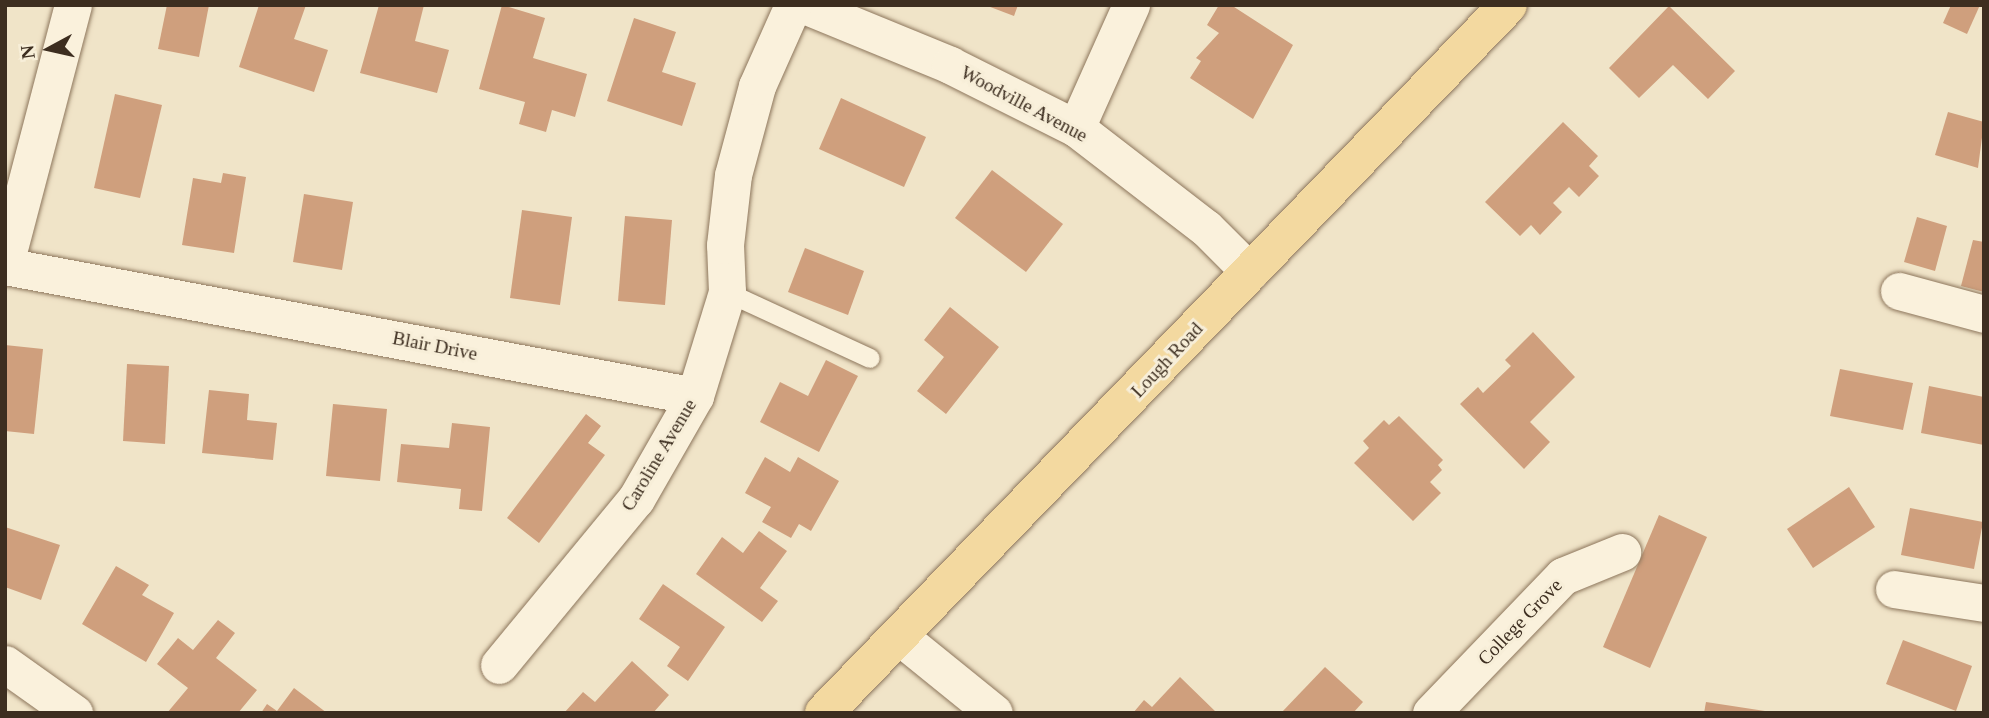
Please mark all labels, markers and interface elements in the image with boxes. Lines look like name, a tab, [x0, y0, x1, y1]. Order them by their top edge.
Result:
north arrow	[14, 14, 84, 84]
text: N	[16, 44, 39, 60]
street label: Woodville Avenue	[956, 61, 1092, 147]
street label: Lough Road	[1126, 318, 1208, 402]
street label: Blair Drive	[391, 327, 479, 365]
street label: Caroline Avenue	[616, 394, 702, 516]
street label: College Grove	[1473, 574, 1567, 670]

